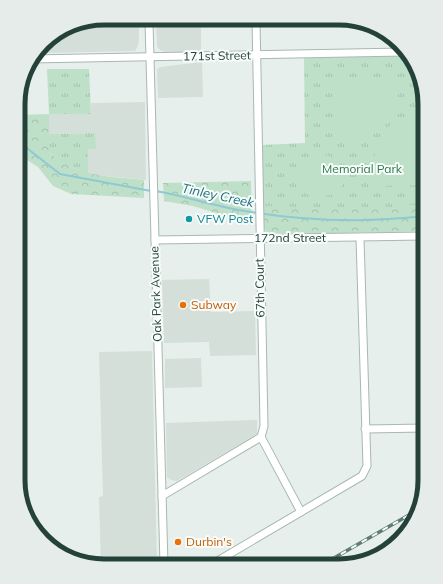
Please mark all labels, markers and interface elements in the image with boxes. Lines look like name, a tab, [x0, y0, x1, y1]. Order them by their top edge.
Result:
street label: 171st Street	[183, 47, 251, 64]
park label: Memorial Park	[322, 161, 403, 176]
water label: Tinley Creek	[180, 180, 256, 211]
place label: VFW Post	[197, 211, 253, 226]
marker: VFW Post	[184, 214, 194, 224]
street label: 172nd Street	[254, 230, 326, 245]
street label: Oak Park Avenue	[146, 246, 165, 342]
street label: 67th Court	[251, 258, 268, 318]
place label: Subway	[191, 297, 237, 312]
marker: Subway	[178, 300, 188, 310]
place label: Durbin's	[186, 534, 232, 549]
marker: Durbin's	[173, 537, 183, 547]

